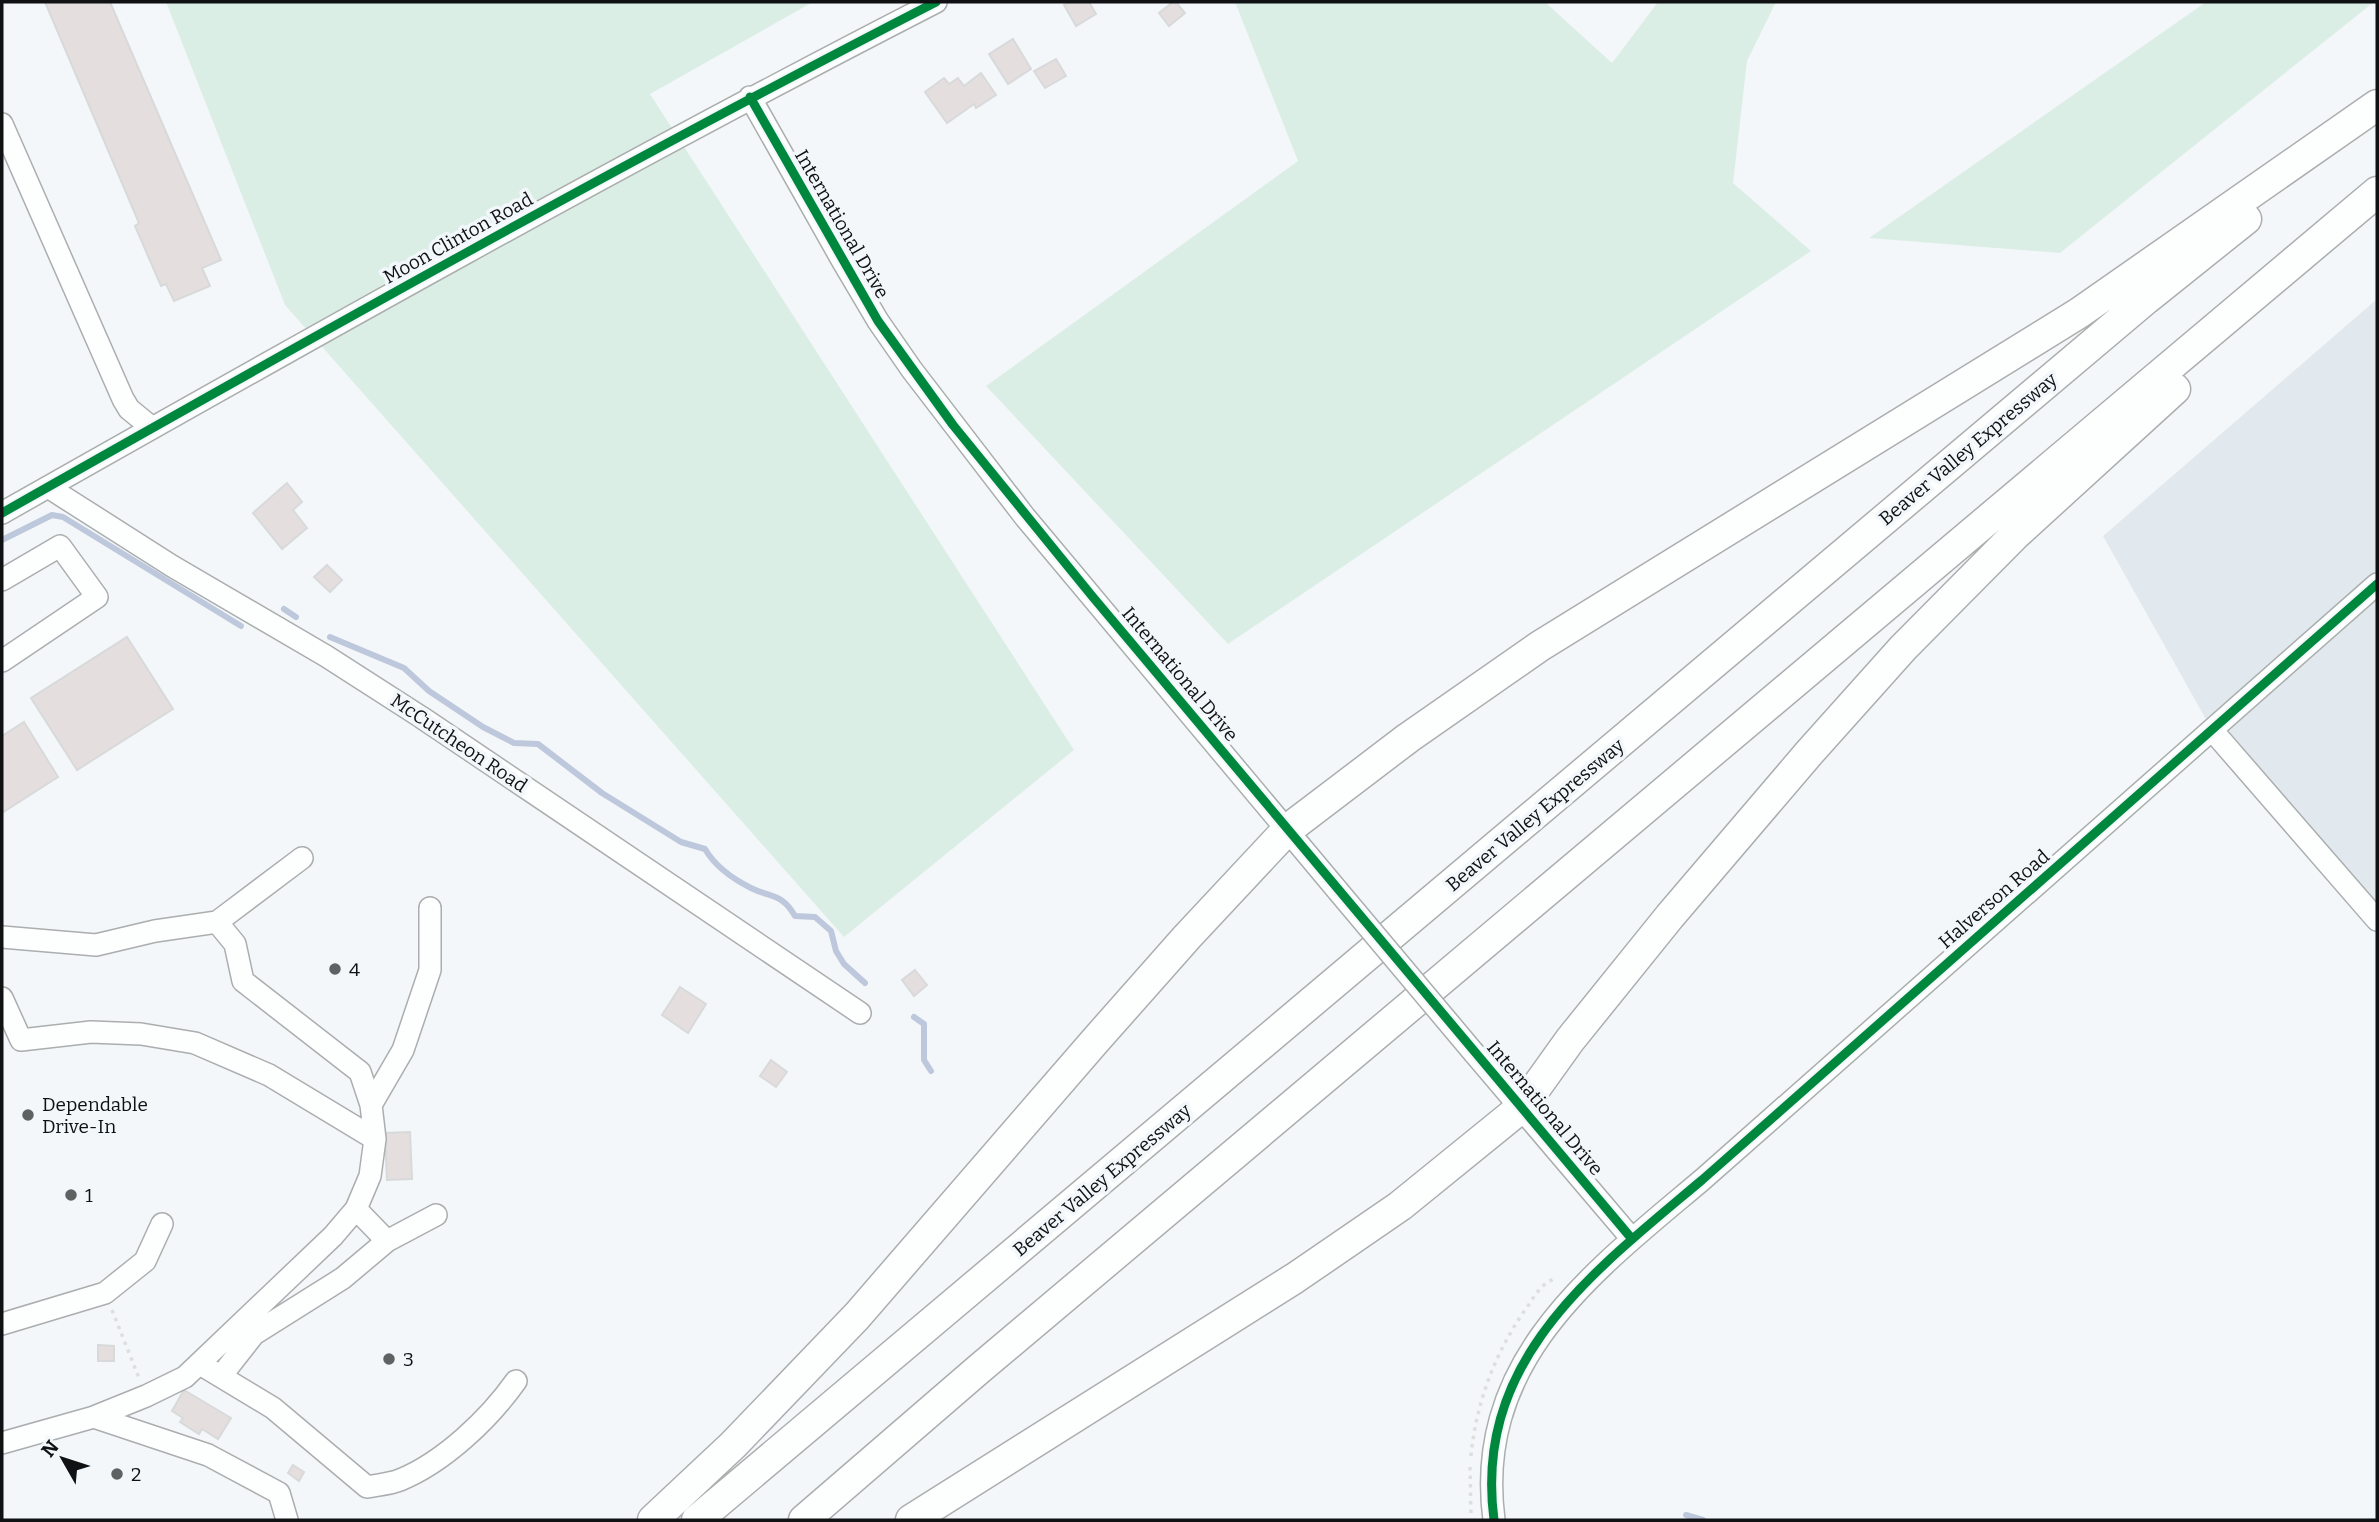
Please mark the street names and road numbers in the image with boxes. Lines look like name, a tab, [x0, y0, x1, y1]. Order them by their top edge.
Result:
street label: International Drive	[790, 145, 894, 303]
street label: Moon Clinton Road	[379, 187, 537, 289]
street label: Beaver Valley Expressway	[1874, 367, 2062, 530]
street label: International Drive	[1117, 602, 1243, 746]
street label: McCutcheon Road	[386, 689, 532, 797]
street label: Beaver Valley Expressway	[1441, 733, 1629, 896]
street label: Halverson Road	[1934, 845, 2054, 953]
street label: International Drive	[1482, 1036, 1608, 1180]
street label: Beaver Valley Expressway	[1008, 1098, 1196, 1261]

